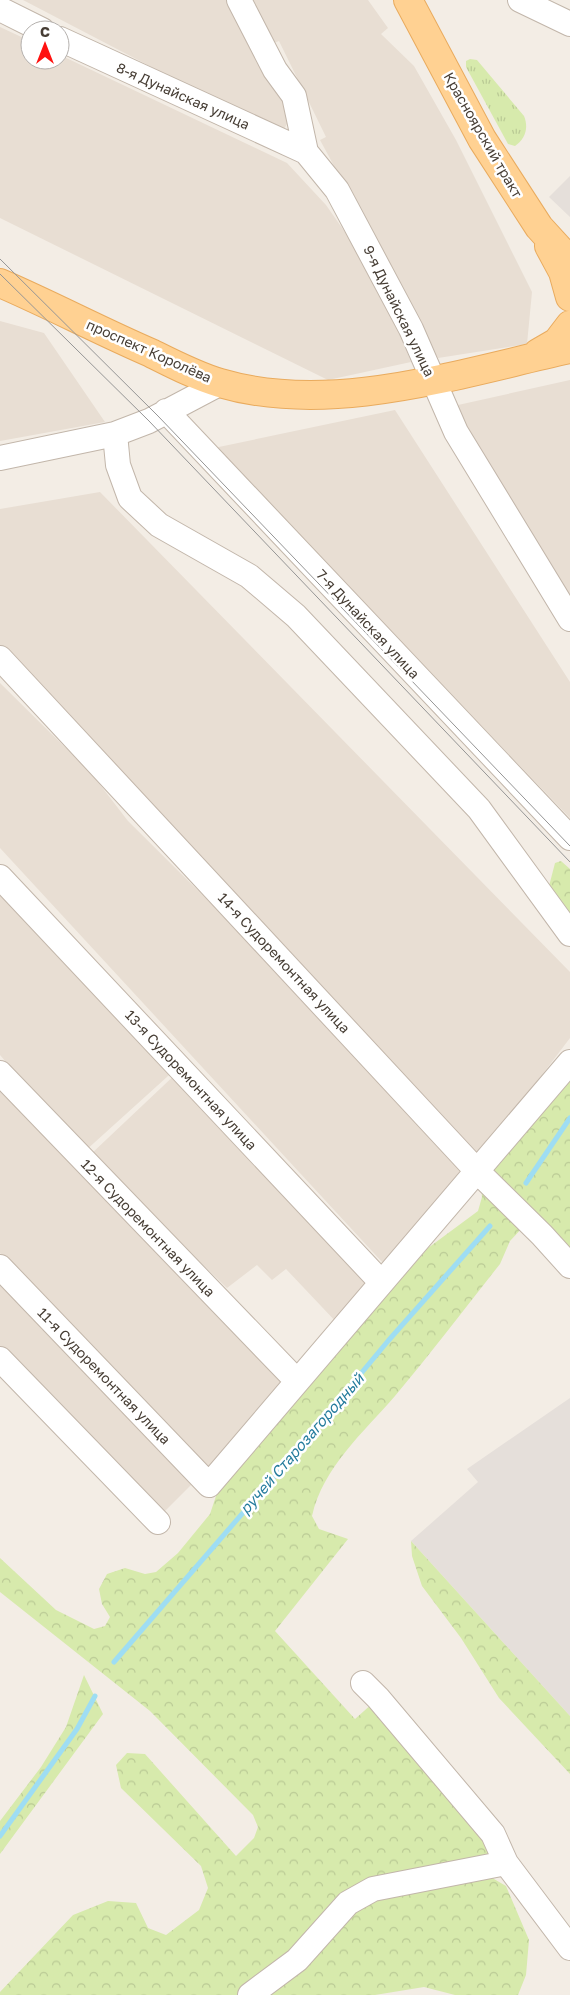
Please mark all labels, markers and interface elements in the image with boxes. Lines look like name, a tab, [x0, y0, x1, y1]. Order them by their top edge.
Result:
north arrow	[20, 20, 70, 70]
text: С	[40, 23, 50, 40]
street label: 8-я Дунайская улица	[114, 58, 252, 133]
street label: Красноярский тракт	[441, 69, 526, 201]
street label: 9-я Дунайская улица	[360, 242, 439, 379]
street label: проспект Королёва	[84, 315, 214, 386]
street label: 7-я Дунайская улица	[313, 566, 423, 682]
street label: 14-я Судоремонтная улица	[215, 889, 354, 1036]
street label: 13-я Судоремонтная улица	[122, 1006, 261, 1153]
street label: 12-я Судоремонтная улица	[78, 1155, 219, 1300]
street label: 11-я Судоремонтная улица	[34, 1304, 174, 1448]
water label: ручей Старозагородный	[235, 1369, 368, 1518]

